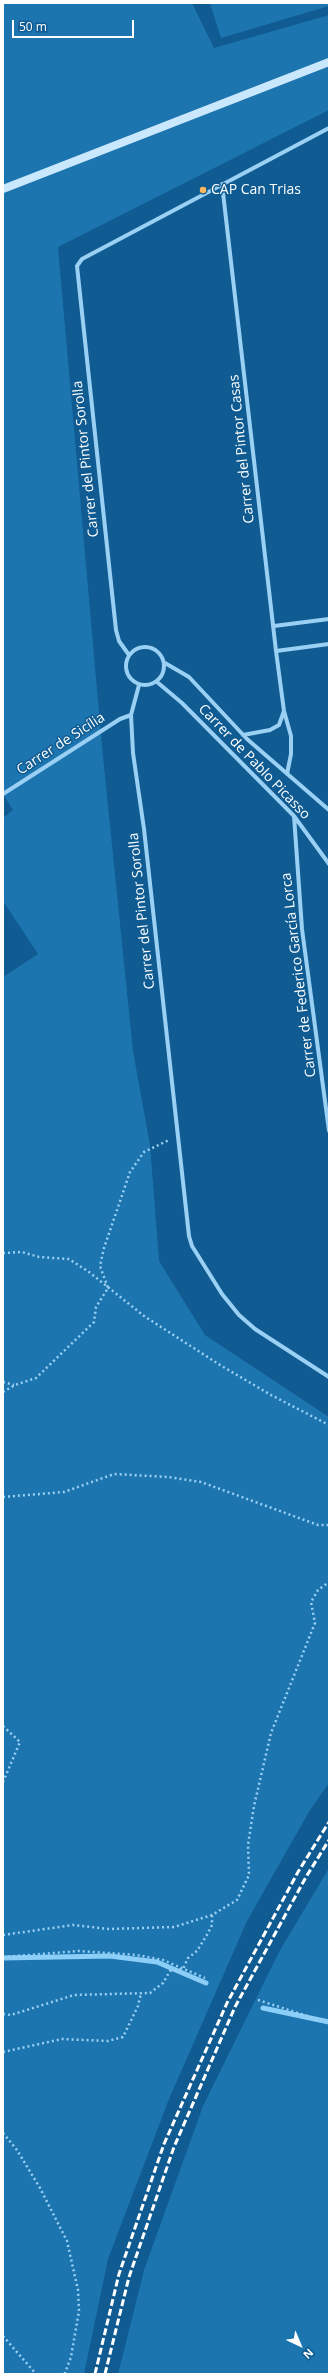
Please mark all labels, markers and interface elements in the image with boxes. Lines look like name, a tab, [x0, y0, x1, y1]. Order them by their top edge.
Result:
scale bar	[14, 12, 136, 38]
text: 50 m	[19, 18, 47, 35]
place label: CAP Can Trias	[211, 182, 301, 198]
marker: CAP Can Trias	[198, 185, 208, 195]
street label: Carrer del Pintor Casas	[226, 374, 258, 524]
street label: Carrer del Pintor Sorolla	[69, 380, 103, 538]
street label: Carrer de Pablo Picasso	[195, 701, 313, 823]
street label: Carrer de Sicília	[14, 709, 108, 779]
street label: Carrer del Pintor Sorolla	[125, 832, 159, 990]
street label: Carrer de Federico García Lorca	[278, 872, 320, 1078]
north arrow	[280, 2325, 320, 2365]
text: N	[300, 2345, 317, 2362]

